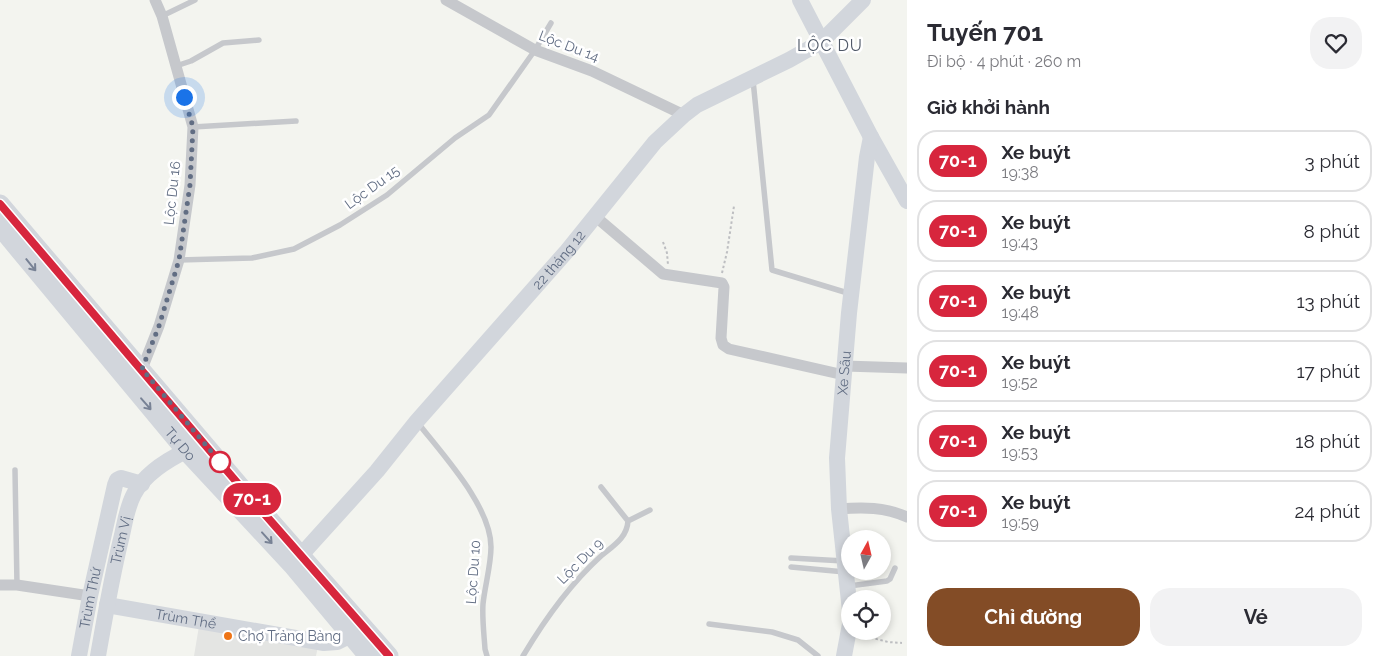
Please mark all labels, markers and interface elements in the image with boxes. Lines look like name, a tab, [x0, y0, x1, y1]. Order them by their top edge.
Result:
button: heart	[1310, 17, 1362, 69]
text: Tuyến 701	[927, 18, 1043, 47]
street label: Lộc Du 14	[537, 27, 602, 65]
district label: LỘC DU	[797, 35, 863, 55]
text: Đi bộ · 4 phút · 260 m	[927, 52, 1081, 71]
your location	[172, 85, 197, 110]
text: Giờ khởi hành	[927, 96, 1050, 118]
text: Xe buýt	[1002, 141, 1071, 163]
text: 70-1	[939, 150, 977, 171]
text: 3 phút	[1305, 150, 1360, 172]
street label: Lộc Du 16	[161, 160, 183, 226]
street label: Lộc Du 15	[342, 162, 403, 212]
text: 19:38	[1002, 163, 1039, 182]
text: Xe buýt	[1002, 211, 1071, 233]
text: 70-1	[939, 220, 977, 241]
text: 8 phút	[1303, 220, 1360, 242]
street label: 22 tháng 12	[529, 227, 588, 292]
text: 19:43	[1002, 233, 1038, 252]
one-way arrow	[25, 258, 36, 271]
text: Xe buýt	[1002, 281, 1071, 303]
text: 70-1	[939, 290, 977, 311]
text: 13 phút	[1296, 290, 1360, 312]
text: 19:48	[1002, 303, 1039, 322]
street label: Xe Sâu	[834, 350, 854, 396]
text: Xe buýt	[1002, 351, 1071, 373]
text: 70-1	[939, 360, 977, 381]
text: 17 phút	[1297, 360, 1360, 382]
text: 19:52	[1002, 373, 1038, 392]
one-way arrow	[140, 397, 152, 410]
text: Xe buýt	[1002, 421, 1071, 443]
street label: Tự Do	[162, 424, 199, 464]
text: 70-1	[939, 430, 977, 451]
text: 18 phút	[1295, 430, 1360, 452]
text: 19:53	[1002, 443, 1038, 462]
unlabelled marker	[209, 451, 231, 473]
line badge: 70-1	[217, 483, 287, 515]
text: 70-1	[233, 488, 271, 509]
text: Xe buýt	[1002, 491, 1071, 513]
text: 70-1	[939, 500, 977, 521]
text: 24 phút	[1294, 500, 1360, 522]
text: 19:59	[1002, 513, 1039, 532]
street label: Trùm Vị	[107, 515, 134, 566]
north arrow	[841, 530, 891, 580]
map controls	[841, 530, 891, 640]
one-way arrow	[261, 532, 273, 544]
street label: Lộc Du 9	[554, 535, 606, 587]
street label: Lộc Du 10	[463, 539, 483, 605]
street label: Trùm Thứ	[76, 565, 104, 630]
button: Chỉ đường	[927, 588, 1140, 646]
button: Vé	[1150, 588, 1362, 646]
button: locate	[841, 590, 891, 640]
street label: Trùm Thể	[154, 606, 217, 632]
place label: Chợ Trảng Bàng	[238, 628, 341, 644]
marker: Chợ Trảng Bàng	[222, 630, 234, 642]

